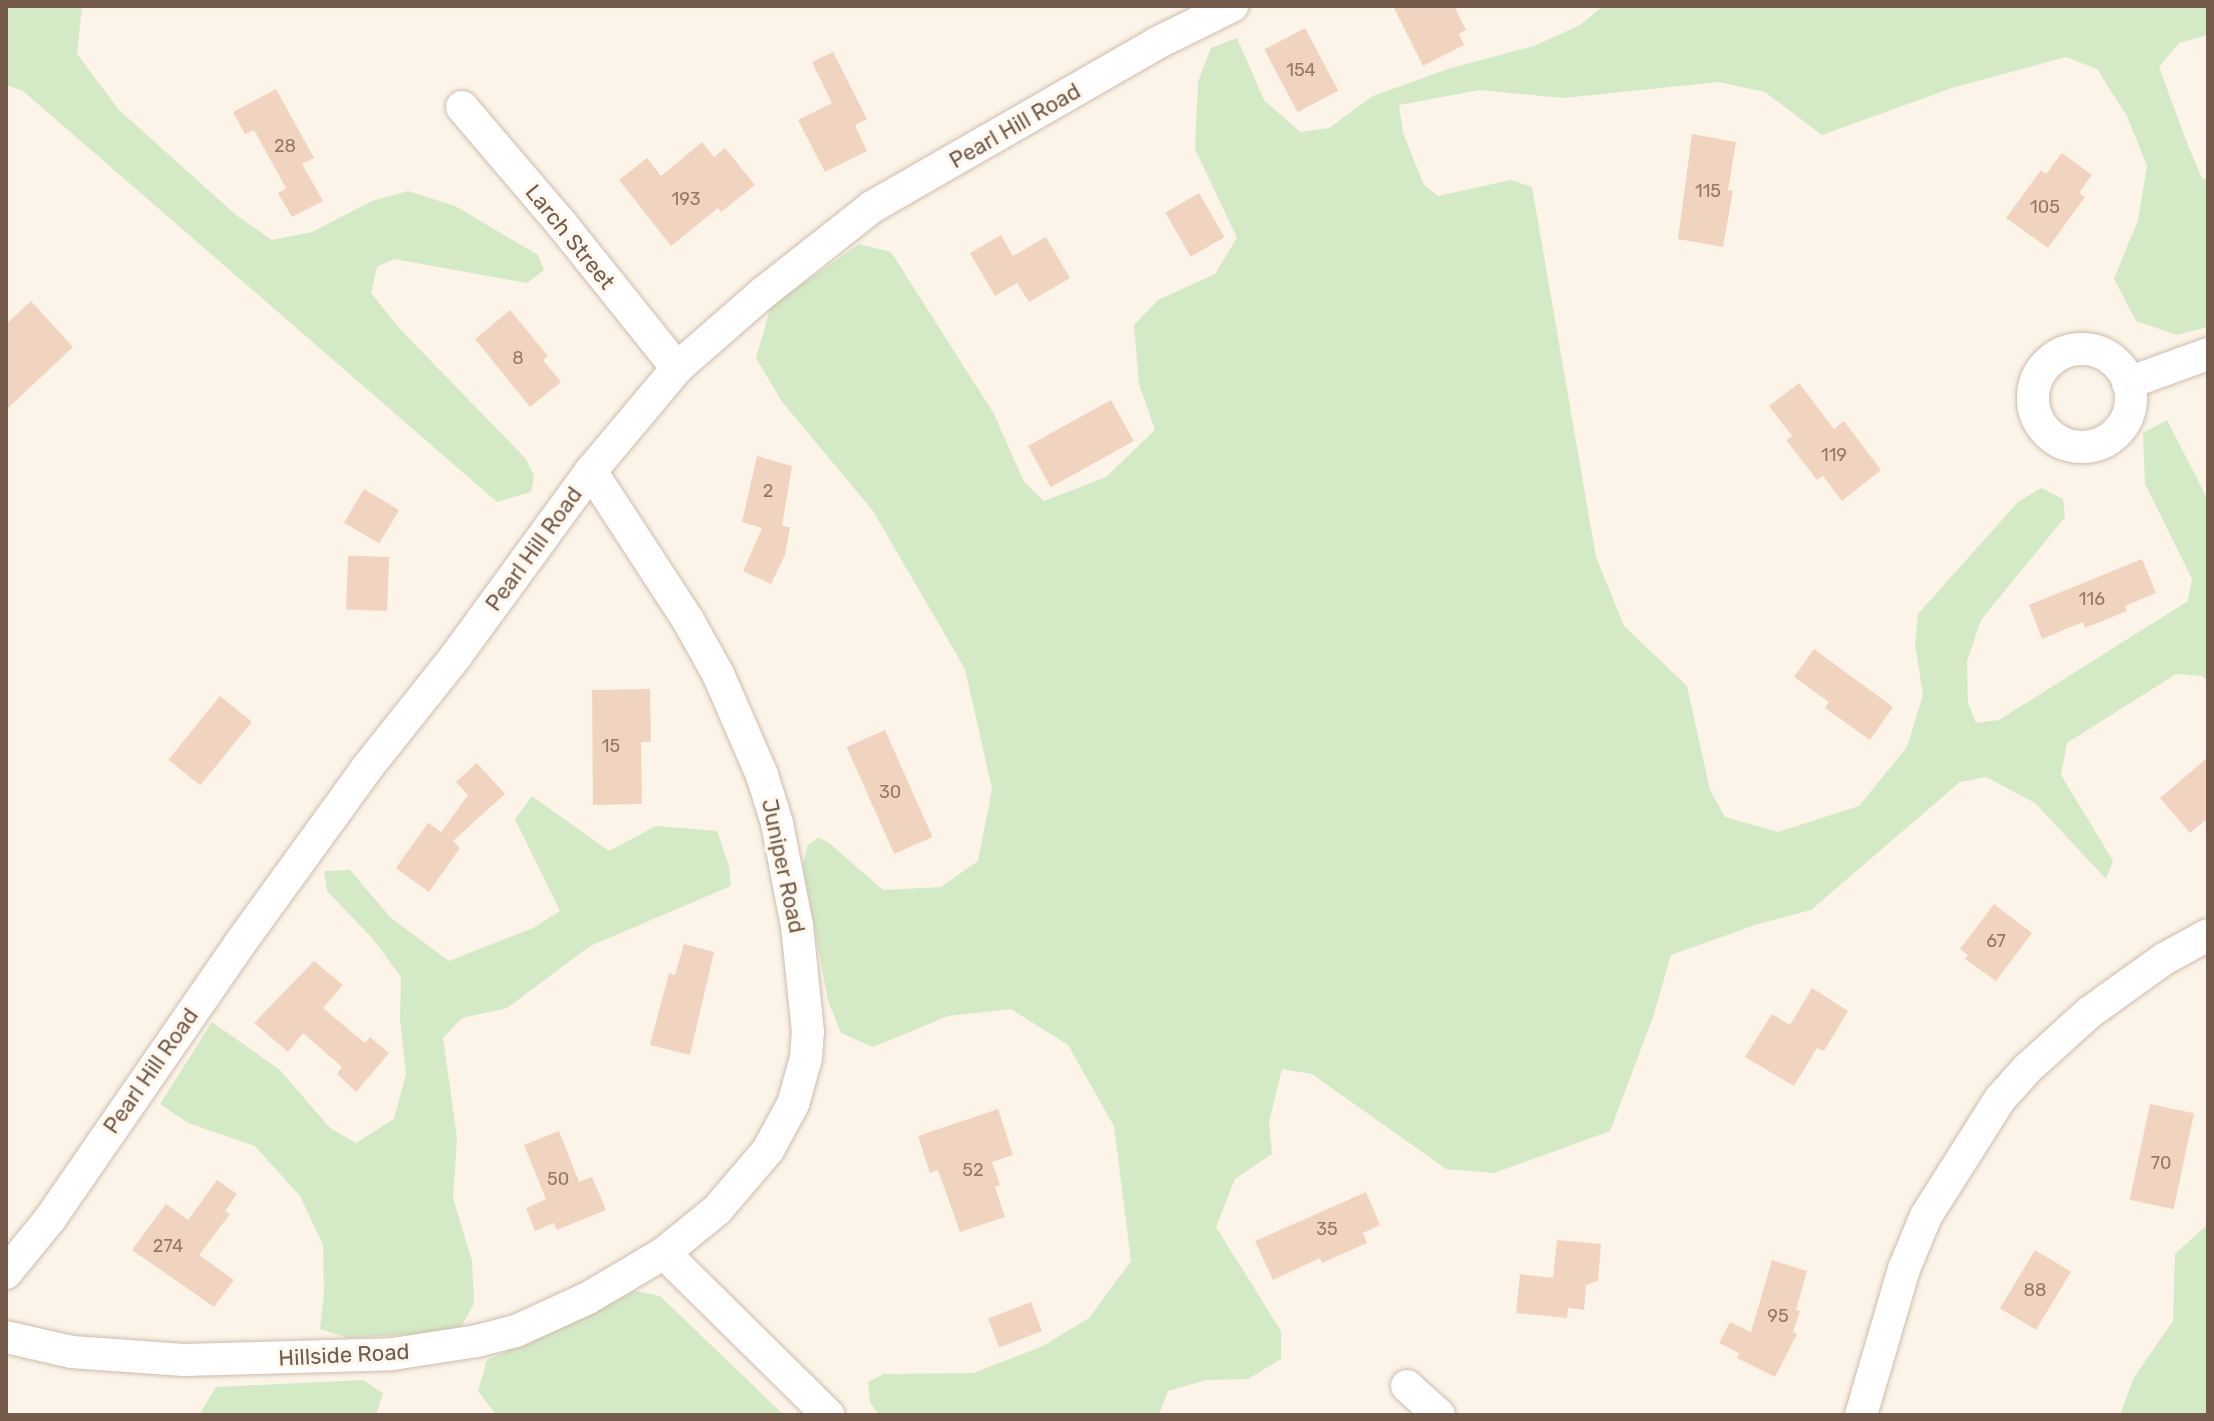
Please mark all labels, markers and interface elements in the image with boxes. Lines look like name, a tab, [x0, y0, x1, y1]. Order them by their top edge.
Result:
house number: 154	[1286, 59, 1316, 81]
street label: Pearl Hill Road	[945, 78, 1085, 174]
house number: 28	[274, 135, 296, 157]
street label: Larch Street	[520, 179, 620, 295]
house number: 115	[1695, 180, 1721, 202]
house number: 193	[672, 188, 700, 210]
house number: 105	[2030, 196, 2060, 218]
house number: 8	[512, 347, 524, 369]
house number: 119	[1821, 444, 1847, 466]
house number: 2	[763, 480, 773, 502]
street label: Pearl Hill Road	[480, 482, 588, 616]
house number: 116	[2079, 588, 2105, 610]
house number: 15	[602, 735, 620, 757]
house number: 30	[879, 781, 901, 803]
street label: Juniper Road	[756, 796, 810, 936]
house number: 67	[1986, 930, 2006, 952]
street label: Pearl Hill Road	[98, 1003, 204, 1139]
house number: 70	[2151, 1152, 2171, 1174]
house number: 52	[962, 1159, 984, 1181]
house number: 50	[547, 1168, 569, 1190]
house number: 35	[1316, 1218, 1338, 1240]
house number: 274	[153, 1235, 183, 1257]
house number: 88	[2024, 1279, 2046, 1301]
house number: 95	[1767, 1305, 1789, 1327]
street label: Hillside Road	[278, 1338, 410, 1372]

